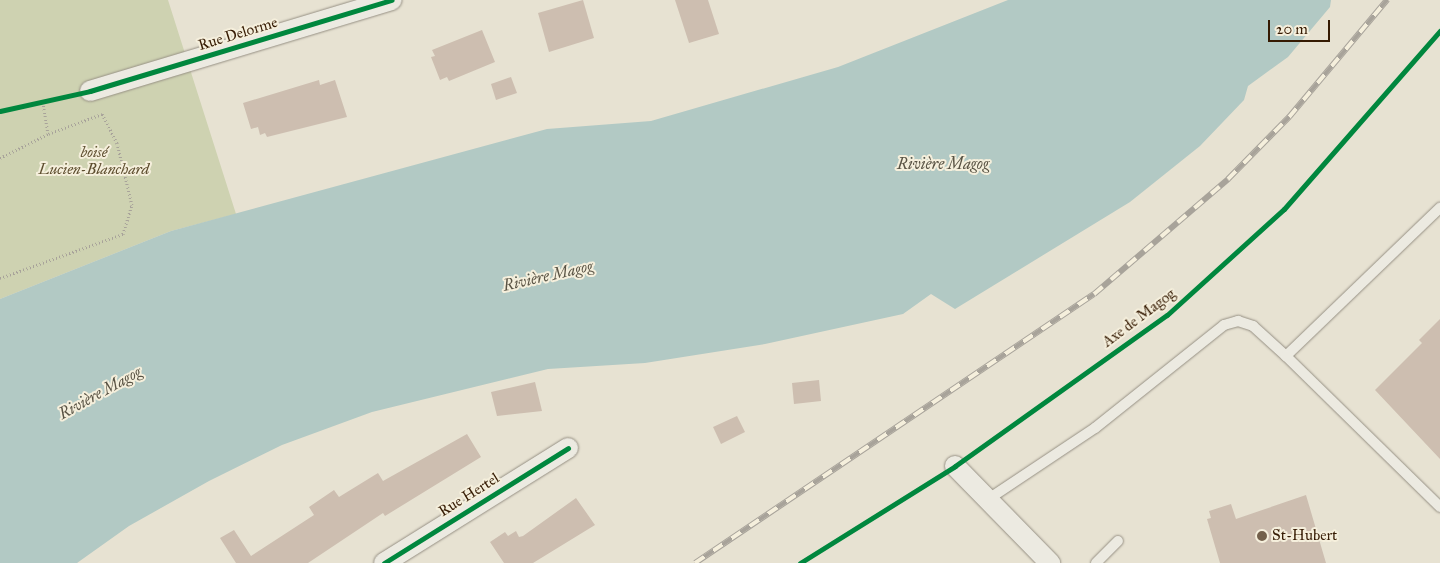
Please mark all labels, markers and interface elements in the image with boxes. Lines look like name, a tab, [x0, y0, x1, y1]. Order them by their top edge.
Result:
scale bar	[1270, 10, 1332, 42]
street label: Rue Delorme	[196, 13, 280, 55]
text: 20 m	[1276, 20, 1308, 38]
park label: boisé Lucien-Blanchard	[39, 143, 149, 178]
water label: Rivière Magog	[897, 154, 989, 174]
water label: Rivière Magog	[501, 256, 595, 296]
street label: Axe de Magog	[1099, 285, 1179, 351]
water label: Rivière Magog	[55, 362, 145, 424]
street label: Rue Hertel	[435, 469, 503, 521]
place label: St-Hubert	[1272, 527, 1337, 545]
marker: St-Hubert	[1256, 530, 1268, 542]

